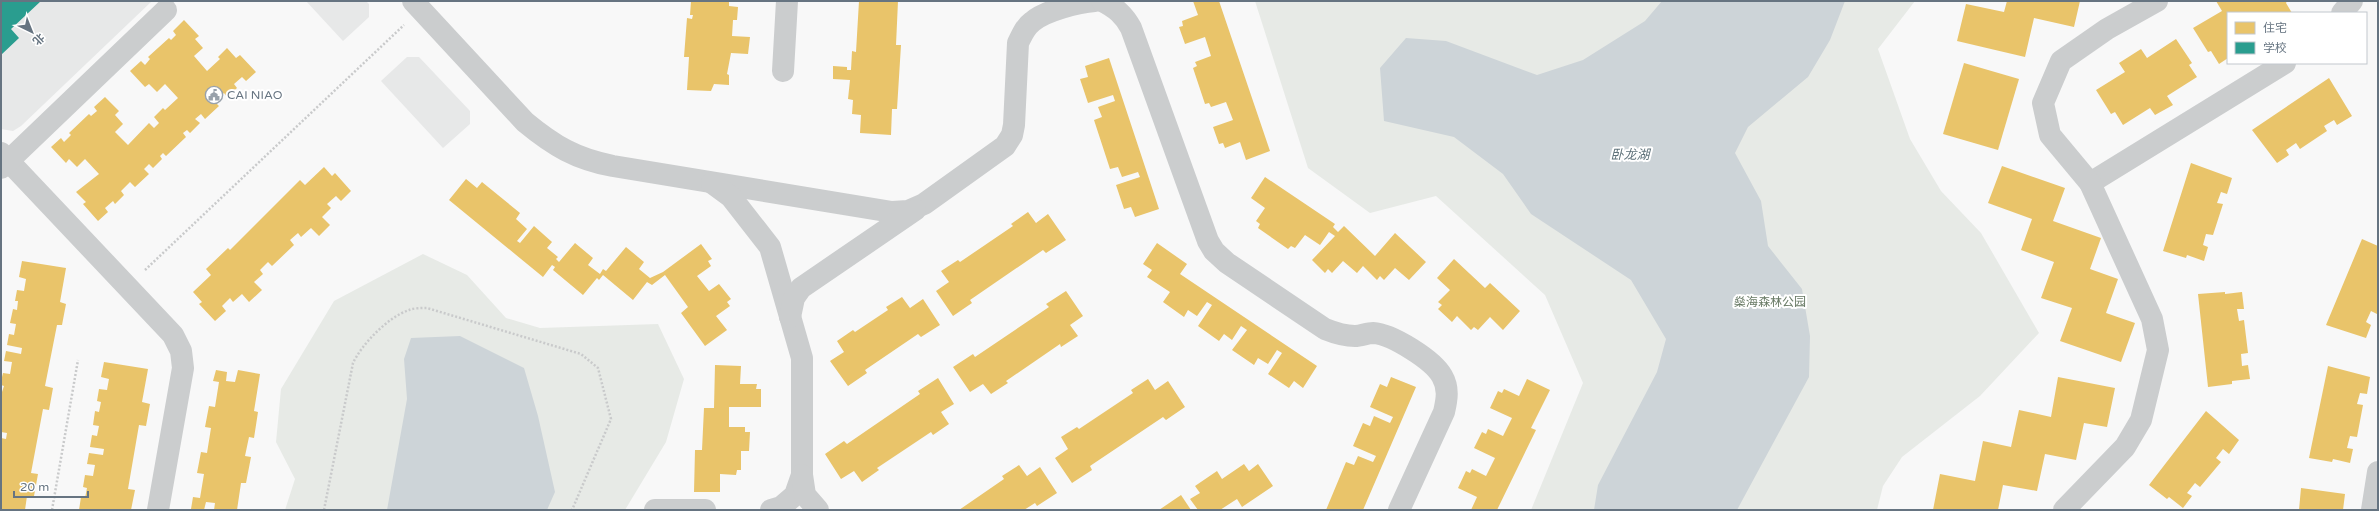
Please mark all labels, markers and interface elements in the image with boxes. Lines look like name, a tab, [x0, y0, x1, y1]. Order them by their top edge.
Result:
north arrow	[12, 12, 52, 52]
legend	[2227, 12, 2367, 64]
text: 住宅	[2263, 21, 2287, 35]
text: 北	[30, 30, 47, 47]
text: 学校	[2263, 41, 2287, 55]
public building icon: CAI NIAO	[204, 85, 224, 105]
place label: CAI NIAO	[227, 88, 283, 102]
water label: 卧龙湖	[1610, 147, 1651, 163]
park label: 燊海森林公园	[1734, 295, 1806, 309]
scale bar	[14, 473, 88, 499]
text: 20 m	[20, 480, 49, 494]

